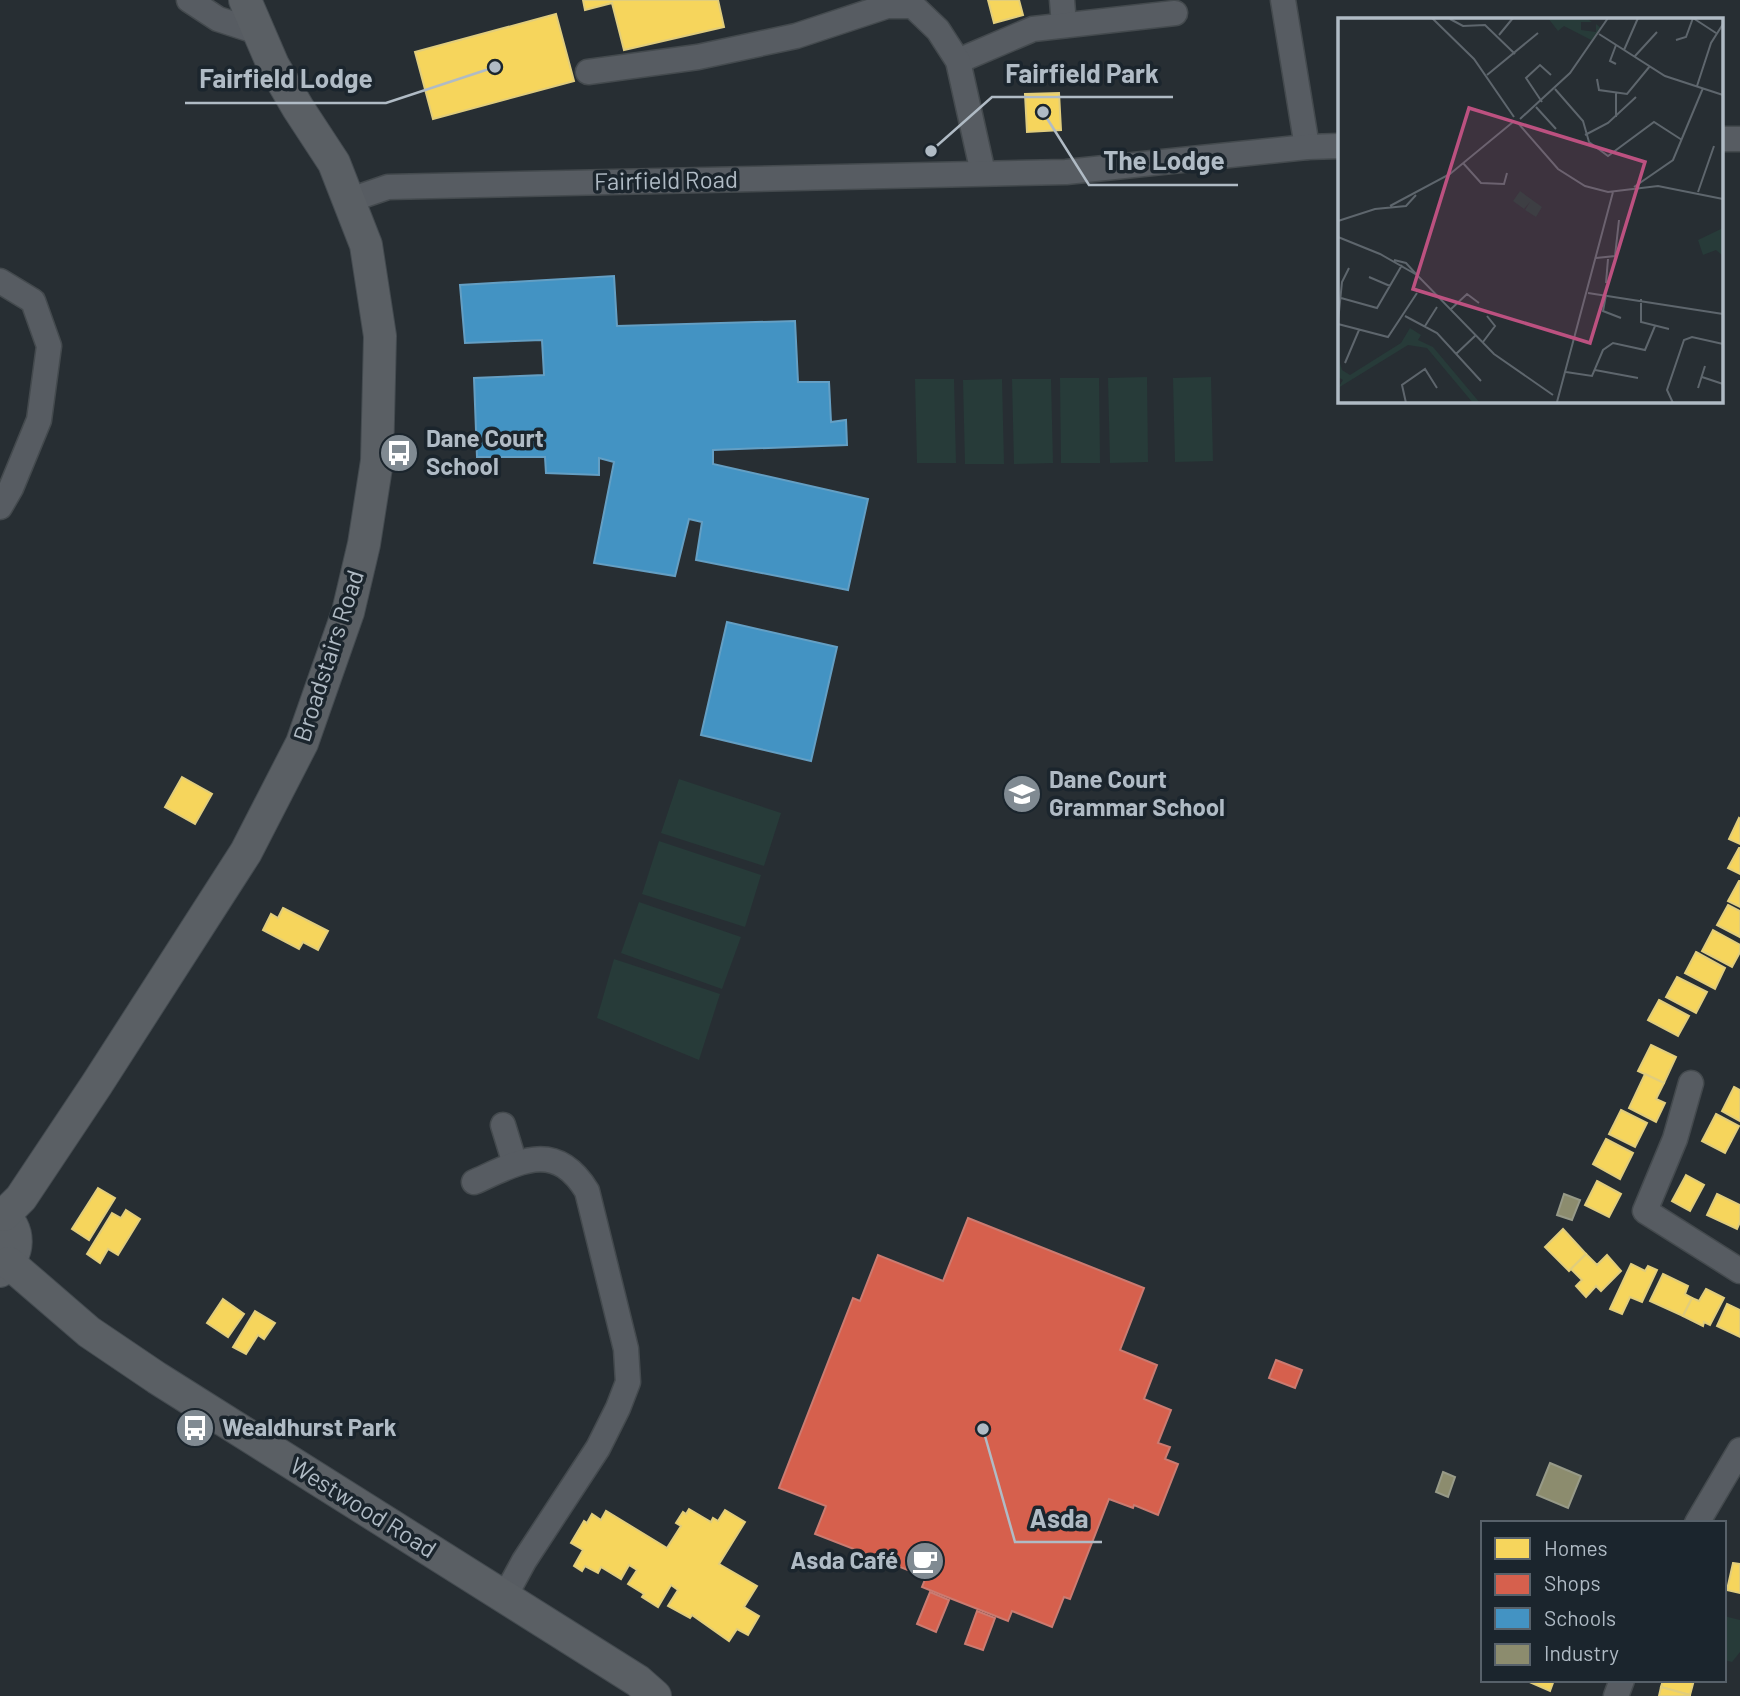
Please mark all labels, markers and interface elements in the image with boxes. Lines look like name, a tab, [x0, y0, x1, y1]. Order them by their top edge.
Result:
inset map	[1338, 18, 1722, 402]
callout: Fairfield Park	[992, 50, 1173, 97]
callout: Fairfield Lodge	[185, 56, 386, 103]
text: Fairfield Park	[1005, 57, 1159, 88]
text: Fairfield Lodge	[199, 62, 373, 93]
callout: The Lodge	[1089, 138, 1238, 185]
text: The Lodge	[1103, 144, 1225, 175]
street label: Fairfield Road	[594, 164, 738, 195]
place label: Dane Court School	[426, 423, 544, 480]
bus stop icon: Dane Court School	[378, 432, 420, 474]
street label: Broadstairs Road	[286, 566, 369, 745]
place label: Dane Court Grammar School	[1049, 764, 1225, 821]
school or university icon: Dane Court Grammar School	[1001, 773, 1043, 815]
bus stop icon: Wealdhurst Park	[174, 1407, 216, 1449]
place label: Wealdhurst Park	[222, 1412, 397, 1441]
street label: Westwood Road	[285, 1450, 442, 1563]
callout: Asda	[1015, 1495, 1102, 1542]
text: Asda	[1030, 1502, 1088, 1533]
legend	[1481, 1521, 1726, 1682]
text: Homes	[1544, 1535, 1608, 1560]
cafe icon: Asda Café	[904, 1540, 946, 1582]
place label: Asda Café	[790, 1545, 898, 1574]
text: Shops	[1544, 1570, 1601, 1595]
text: Schools	[1544, 1605, 1616, 1630]
text: Industry	[1544, 1640, 1619, 1665]

